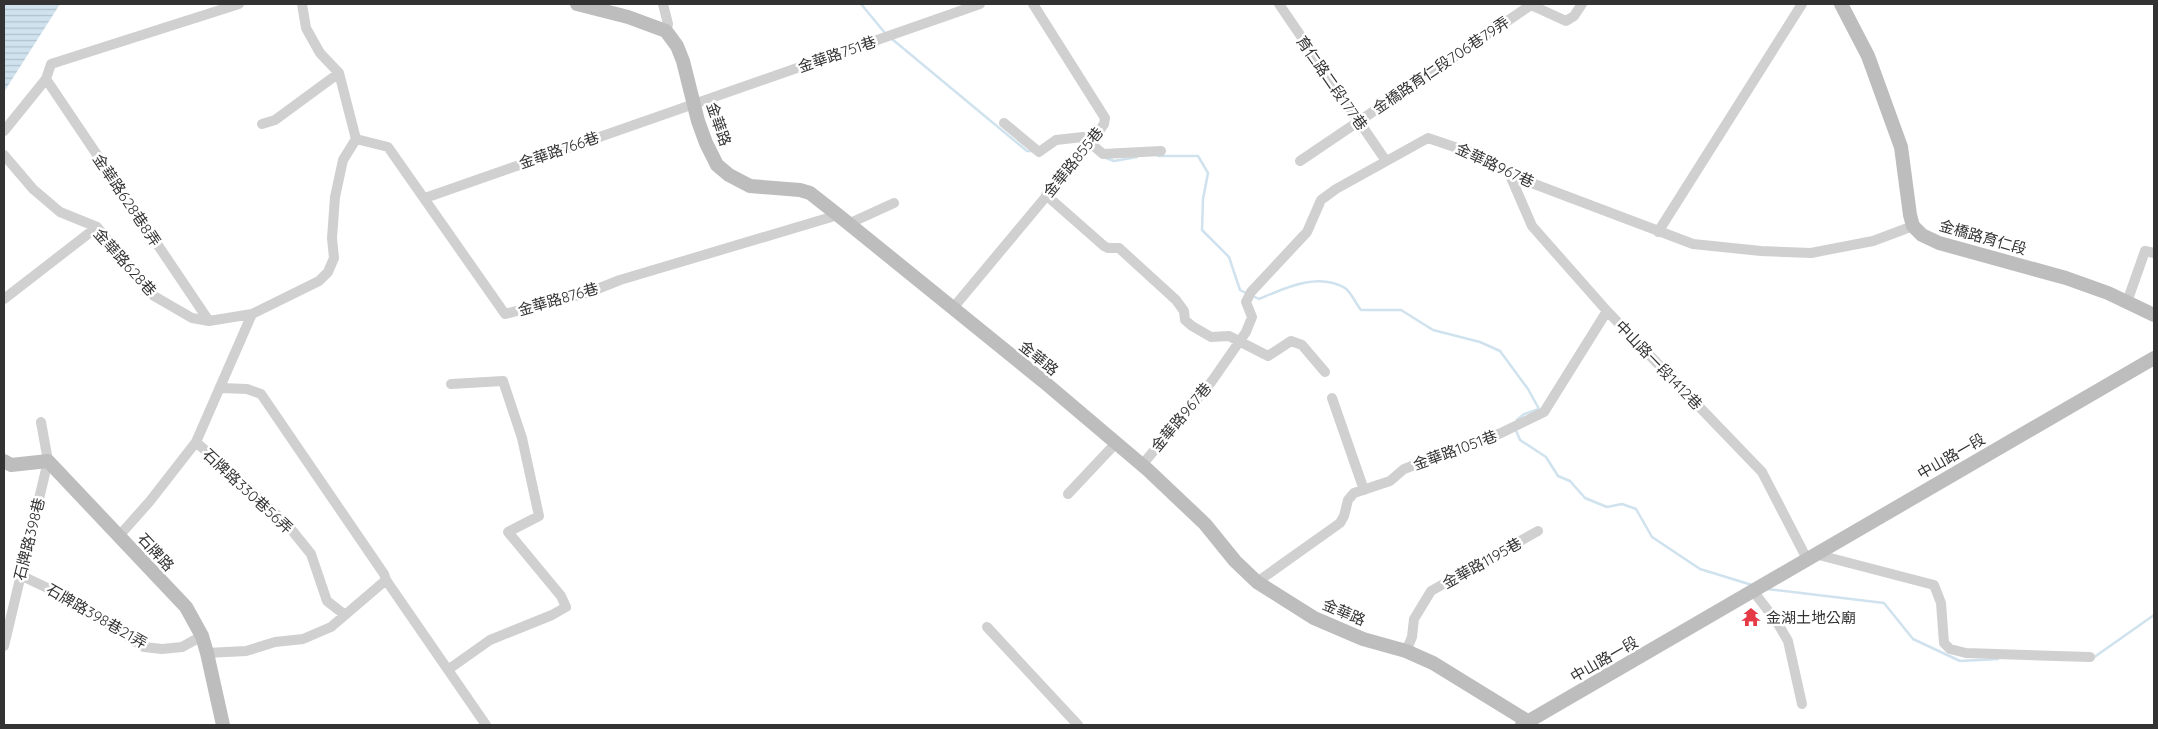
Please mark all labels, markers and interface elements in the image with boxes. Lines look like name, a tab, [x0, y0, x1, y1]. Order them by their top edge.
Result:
street label: 金橋路育仁段706巷79弄	[1369, 12, 1513, 118]
street label: 金華路751巷	[795, 32, 879, 76]
street label: 育仁路二段177巷	[1292, 32, 1372, 134]
street label: 金華路	[703, 100, 735, 148]
street label: 金華路855巷	[1039, 123, 1107, 201]
street label: 金華路766巷	[516, 127, 602, 173]
street label: 金華路967巷	[1453, 139, 1537, 191]
street label: 金華路628巷8弄	[89, 150, 165, 250]
street label: 金橋路育仁段	[1937, 215, 2029, 259]
street label: 金華路628巷	[90, 224, 160, 300]
street label: 金華路876巷	[516, 278, 600, 320]
street label: 中山路一段1412巷	[1612, 316, 1706, 414]
street label: 金華路	[1016, 336, 1062, 380]
street label: 金華路967巷	[1147, 379, 1215, 455]
street label: 金華路1051巷	[1410, 426, 1500, 474]
street label: 中山路一段	[1914, 429, 1988, 483]
street label: 石牌路330巷56弄	[199, 445, 297, 537]
street label: 石牌路398巷	[10, 496, 48, 582]
street label: 石牌路	[134, 529, 178, 575]
street label: 金華路1195巷	[1439, 533, 1525, 593]
street label: 石牌路398巷21弄	[43, 579, 151, 653]
street label: 金華路	[1320, 594, 1368, 630]
temple icon: 金湖土地公廟	[1740, 606, 1762, 628]
place label: 金湖土地公廟	[1766, 608, 1856, 627]
street label: 中山路一段	[1567, 632, 1641, 686]

